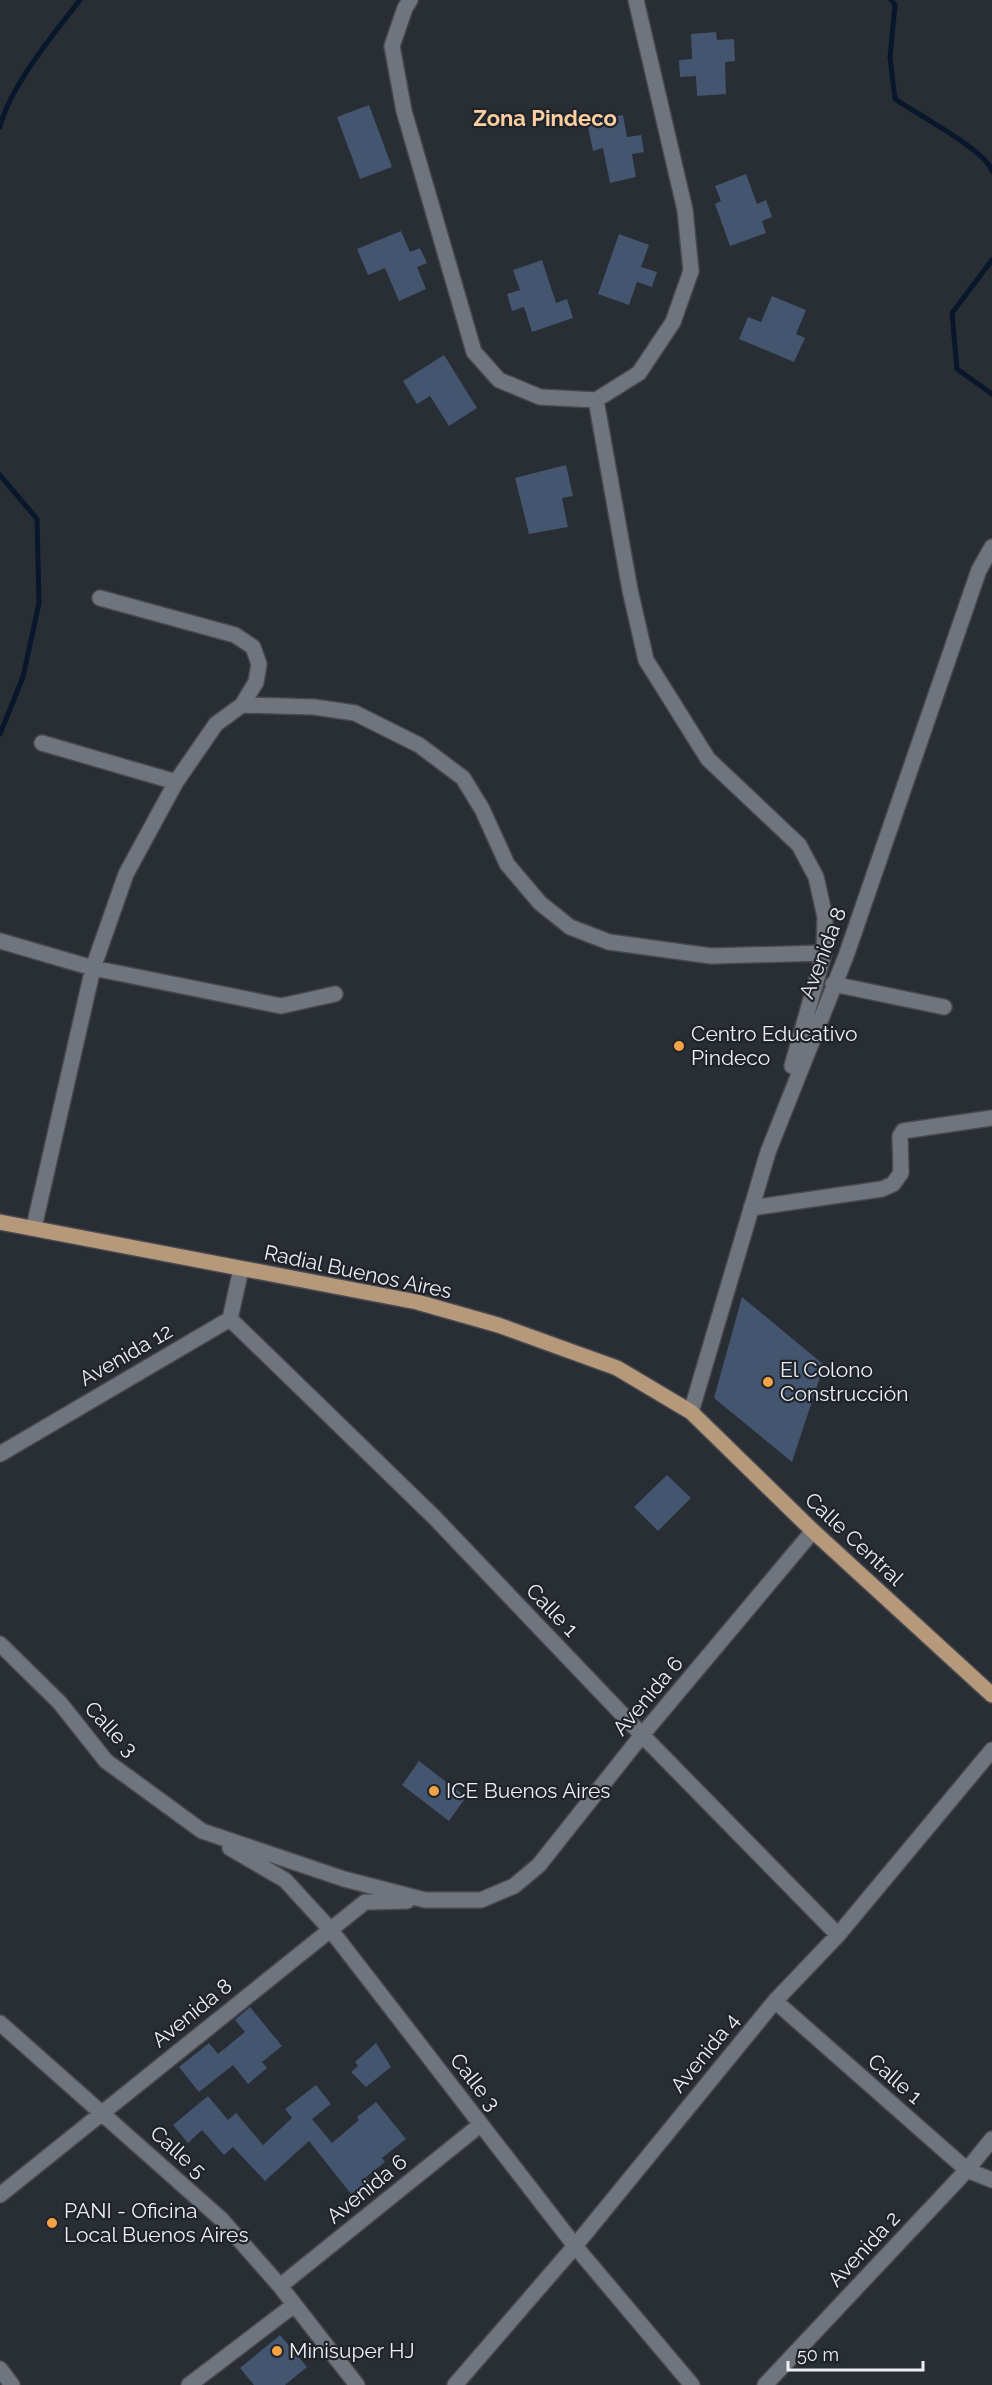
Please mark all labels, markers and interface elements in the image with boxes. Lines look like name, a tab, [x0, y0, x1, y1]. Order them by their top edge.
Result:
district label: Zona Pindeco	[473, 105, 617, 131]
street label: Avenida 8	[794, 904, 851, 1002]
place label: Centro Educativo Pindeco	[691, 1021, 858, 1070]
marker: Centro Educativo Pindeco	[672, 1039, 686, 1053]
street label: Radial Buenos Aires	[262, 1239, 454, 1304]
street label: Avenida 12	[75, 1318, 177, 1391]
place label: El Colono Construcción	[780, 1357, 908, 1406]
marker: El Colono Construcción	[761, 1375, 775, 1389]
street label: Calle Central	[800, 1487, 909, 1591]
street label: Calle 1	[521, 1578, 584, 1641]
street label: Avenida 6	[607, 1651, 688, 1740]
street label: Calle 3	[80, 1696, 143, 1761]
place label: ICE Buenos Aires	[446, 1778, 610, 1803]
marker: ICE Buenos Aires	[427, 1784, 441, 1798]
street label: Avenida 8	[147, 1973, 237, 2052]
street label: Avenida 4	[665, 2008, 744, 2097]
street label: Calle 3	[445, 2048, 506, 2115]
street label: Calle 1	[863, 2048, 928, 2109]
street label: Calle 5	[145, 2120, 211, 2183]
street label: Avenida 6	[322, 2149, 412, 2229]
place label: PANI - Oficina Local Buenos Aires	[64, 2198, 249, 2247]
street label: Avenida 2	[822, 2206, 905, 2292]
marker: PANI - Oficina Local Buenos Aires	[45, 2216, 59, 2230]
scale bar	[788, 2334, 923, 2372]
place label: Minisuper HJ	[289, 2338, 415, 2363]
marker: Minisuper HJ	[270, 2344, 284, 2358]
text: 50 m	[797, 2344, 839, 2365]

